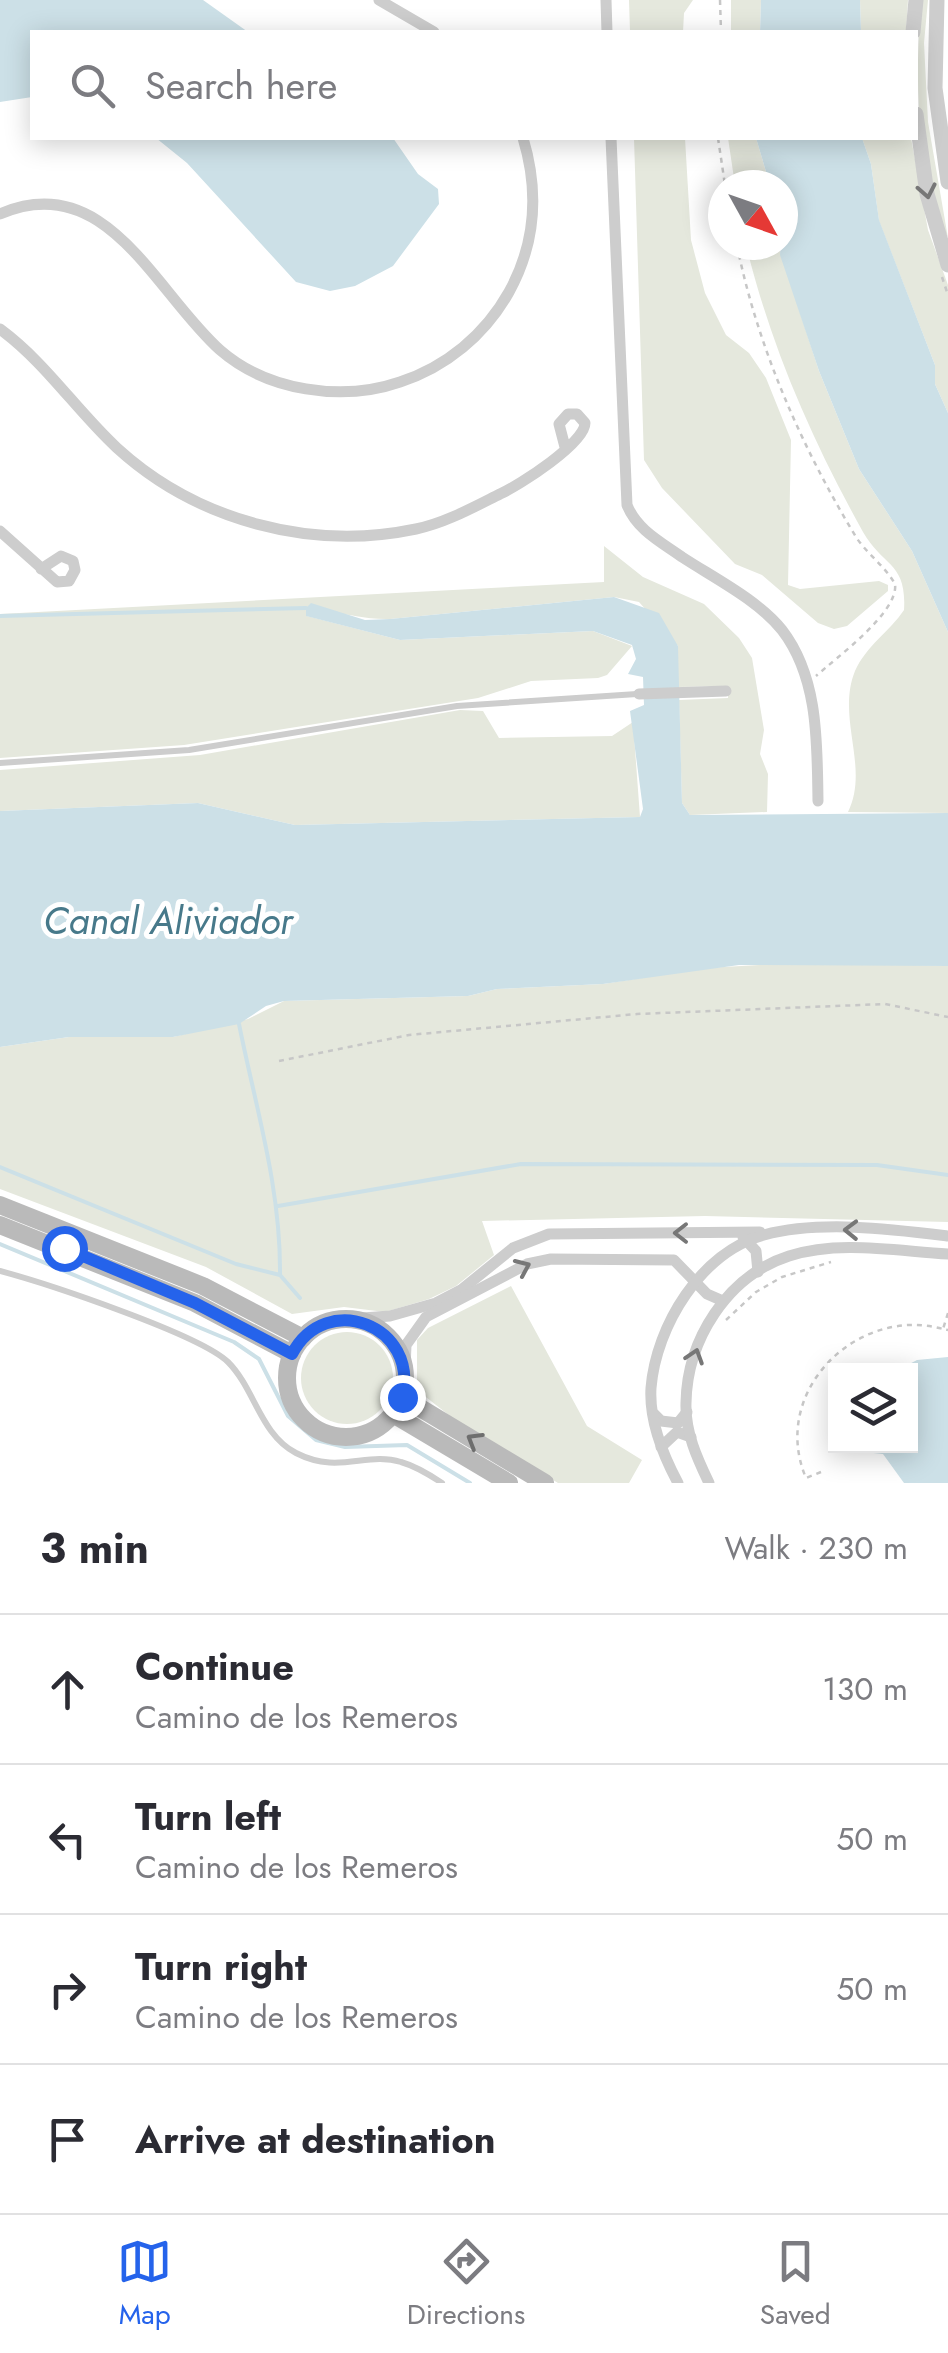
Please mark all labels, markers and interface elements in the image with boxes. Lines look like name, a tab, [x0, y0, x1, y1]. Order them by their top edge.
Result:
search box	[30, 30, 918, 140]
icon: search	[65, 58, 120, 113]
text: Search here	[145, 58, 337, 113]
north arrow	[708, 170, 798, 260]
one-way arrow	[916, 183, 937, 199]
water label: Canal Aliviador	[43, 893, 295, 948]
one-way arrow	[842, 1219, 858, 1240]
one-way arrow	[673, 1222, 688, 1244]
route start	[42, 1226, 88, 1272]
one-way arrow	[513, 1259, 531, 1279]
one-way arrow	[683, 1348, 704, 1365]
map controls	[828, 1363, 918, 1453]
button: layers	[828, 1363, 918, 1453]
route end	[380, 1375, 426, 1421]
one-way arrow	[467, 1433, 485, 1452]
text: 3 min	[40, 1518, 149, 1579]
text: Walk · 230 m	[724, 1525, 908, 1571]
text: Continue	[135, 1639, 294, 1694]
icon: ahead	[40, 1662, 95, 1717]
text: 130 m	[822, 1666, 908, 1712]
text: Camino de los Remeros	[135, 1694, 458, 1740]
text: Turn left	[135, 1789, 281, 1844]
icon: left	[40, 1812, 95, 1867]
text: 50 m	[836, 1816, 908, 1862]
text: Camino de los Remeros	[135, 1844, 458, 1890]
text: Turn right	[135, 1939, 307, 1994]
icon: right	[40, 1962, 95, 2017]
text: 50 m	[836, 1966, 908, 2012]
text: Camino de los Remeros	[135, 1994, 458, 2040]
icon: arrive	[40, 2112, 95, 2167]
text: Arrive at destination	[135, 2112, 496, 2167]
tab: Map	[117, 2234, 172, 2335]
tab: Directions	[407, 2234, 525, 2335]
tab: Saved	[760, 2234, 831, 2335]

